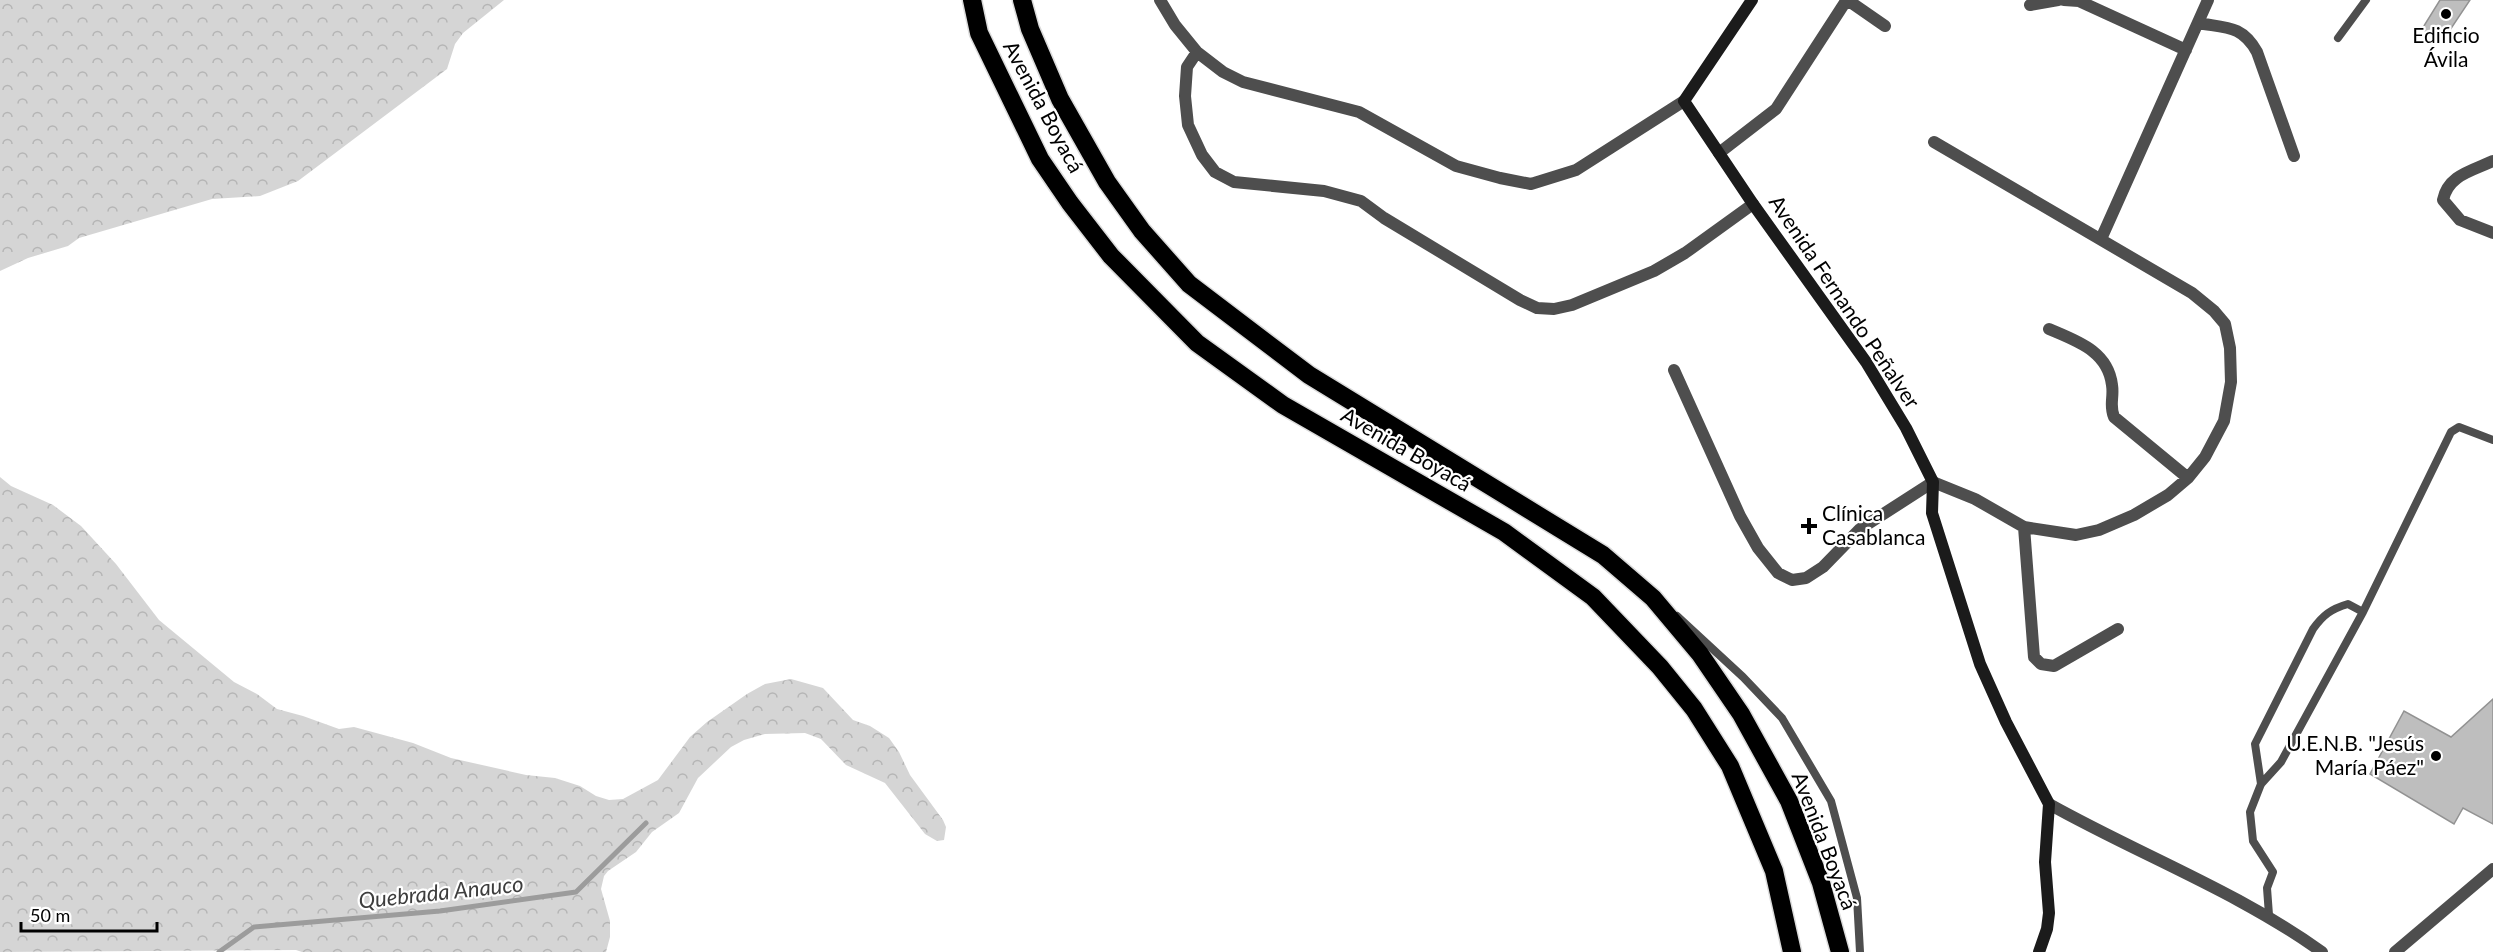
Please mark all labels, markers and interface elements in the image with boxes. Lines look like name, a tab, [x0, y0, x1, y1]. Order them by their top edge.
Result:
marker: Edificio Ávila	[2439, 7, 2453, 21]
place label: Edificio Ávila	[2412, 22, 2480, 71]
street label: Avenida Boyacá	[999, 36, 1090, 177]
street label: Avenida Fernando Peñalver	[1765, 190, 1926, 413]
street label: Avenida Boyacá	[1337, 401, 1476, 496]
place label: Clínica Casablanca	[1822, 500, 1925, 549]
marker: Clínica Casablanca	[1800, 517, 1818, 535]
place label: U.E.N.B. "Jesús María Páez"	[2286, 730, 2424, 779]
marker: U.E.N.B. "Jesús María Páez"	[2429, 749, 2443, 763]
street label: Avenida Boyacá	[1788, 768, 1863, 913]
water label: Quebrada Anauco	[357, 869, 525, 914]
scale bar	[21, 895, 158, 933]
text: 50 m	[30, 904, 70, 926]

